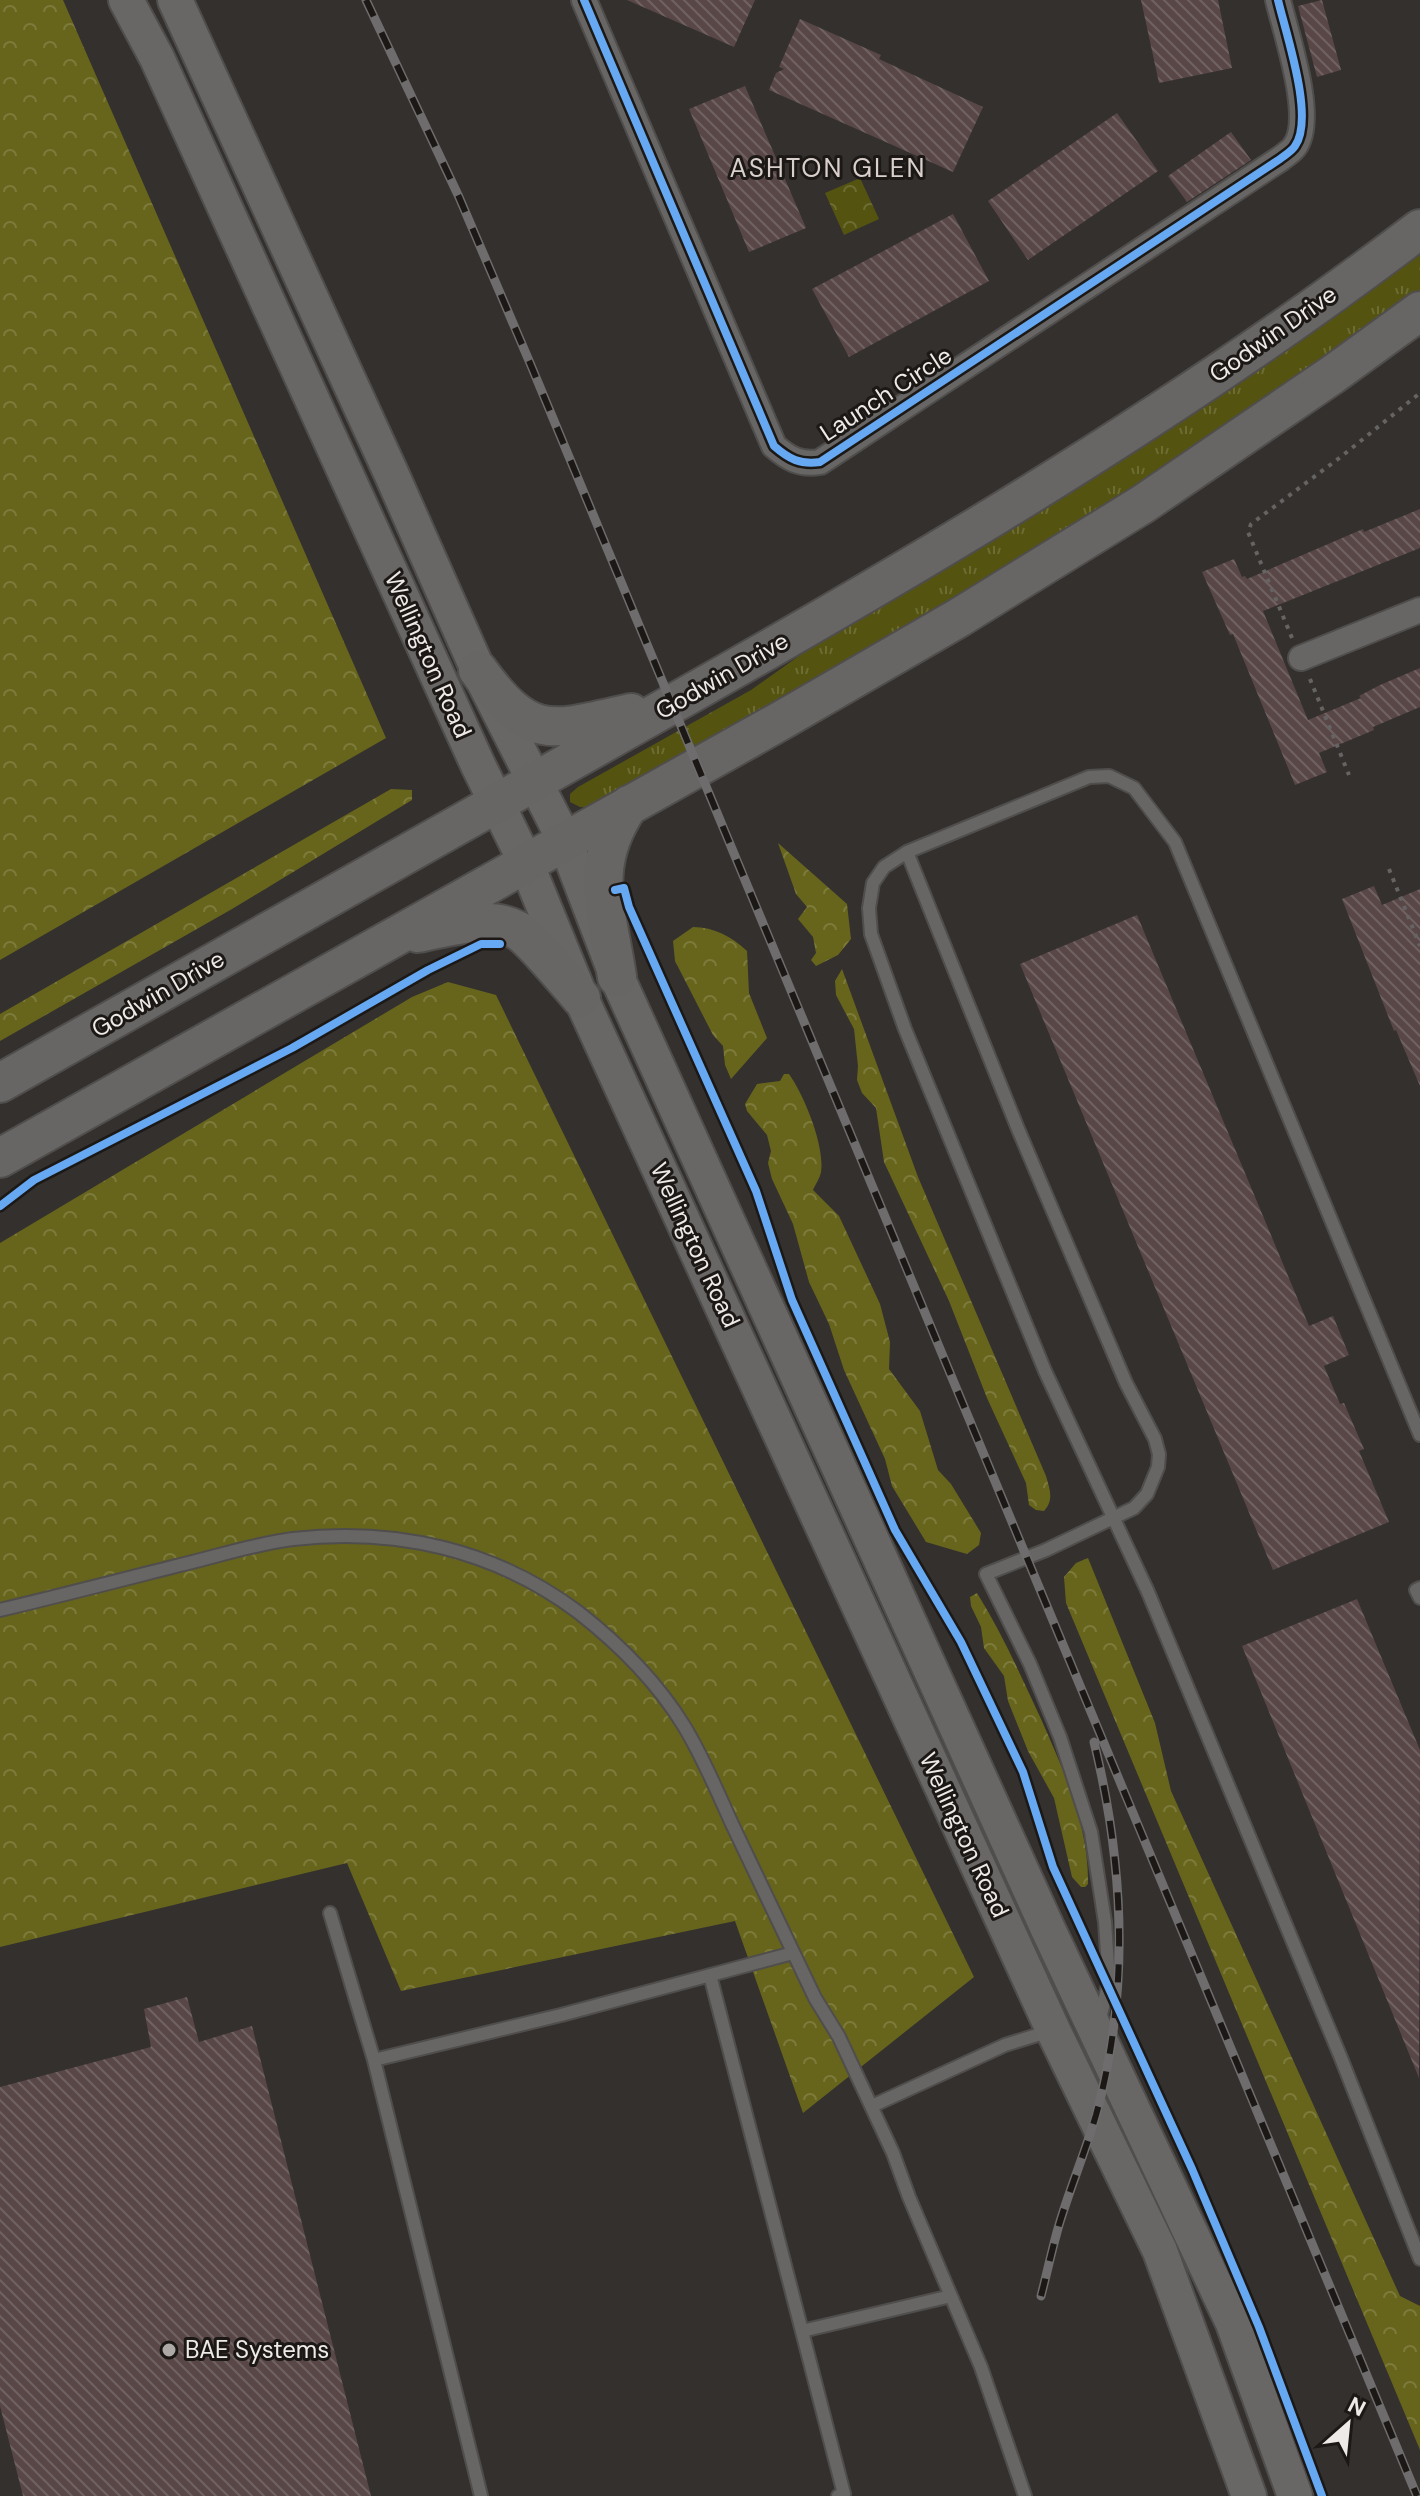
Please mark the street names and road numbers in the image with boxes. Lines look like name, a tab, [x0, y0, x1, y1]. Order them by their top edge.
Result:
street label: Godwin Drive	[1203, 278, 1342, 389]
street label: Launch Circle	[814, 339, 958, 448]
street label: Wellington Road	[378, 567, 479, 743]
street label: Godwin Drive	[650, 625, 794, 726]
street label: Godwin Drive	[86, 943, 230, 1044]
street label: Wellington Road	[644, 1157, 747, 1332]
street label: Wellington Road	[913, 1747, 1016, 1922]

